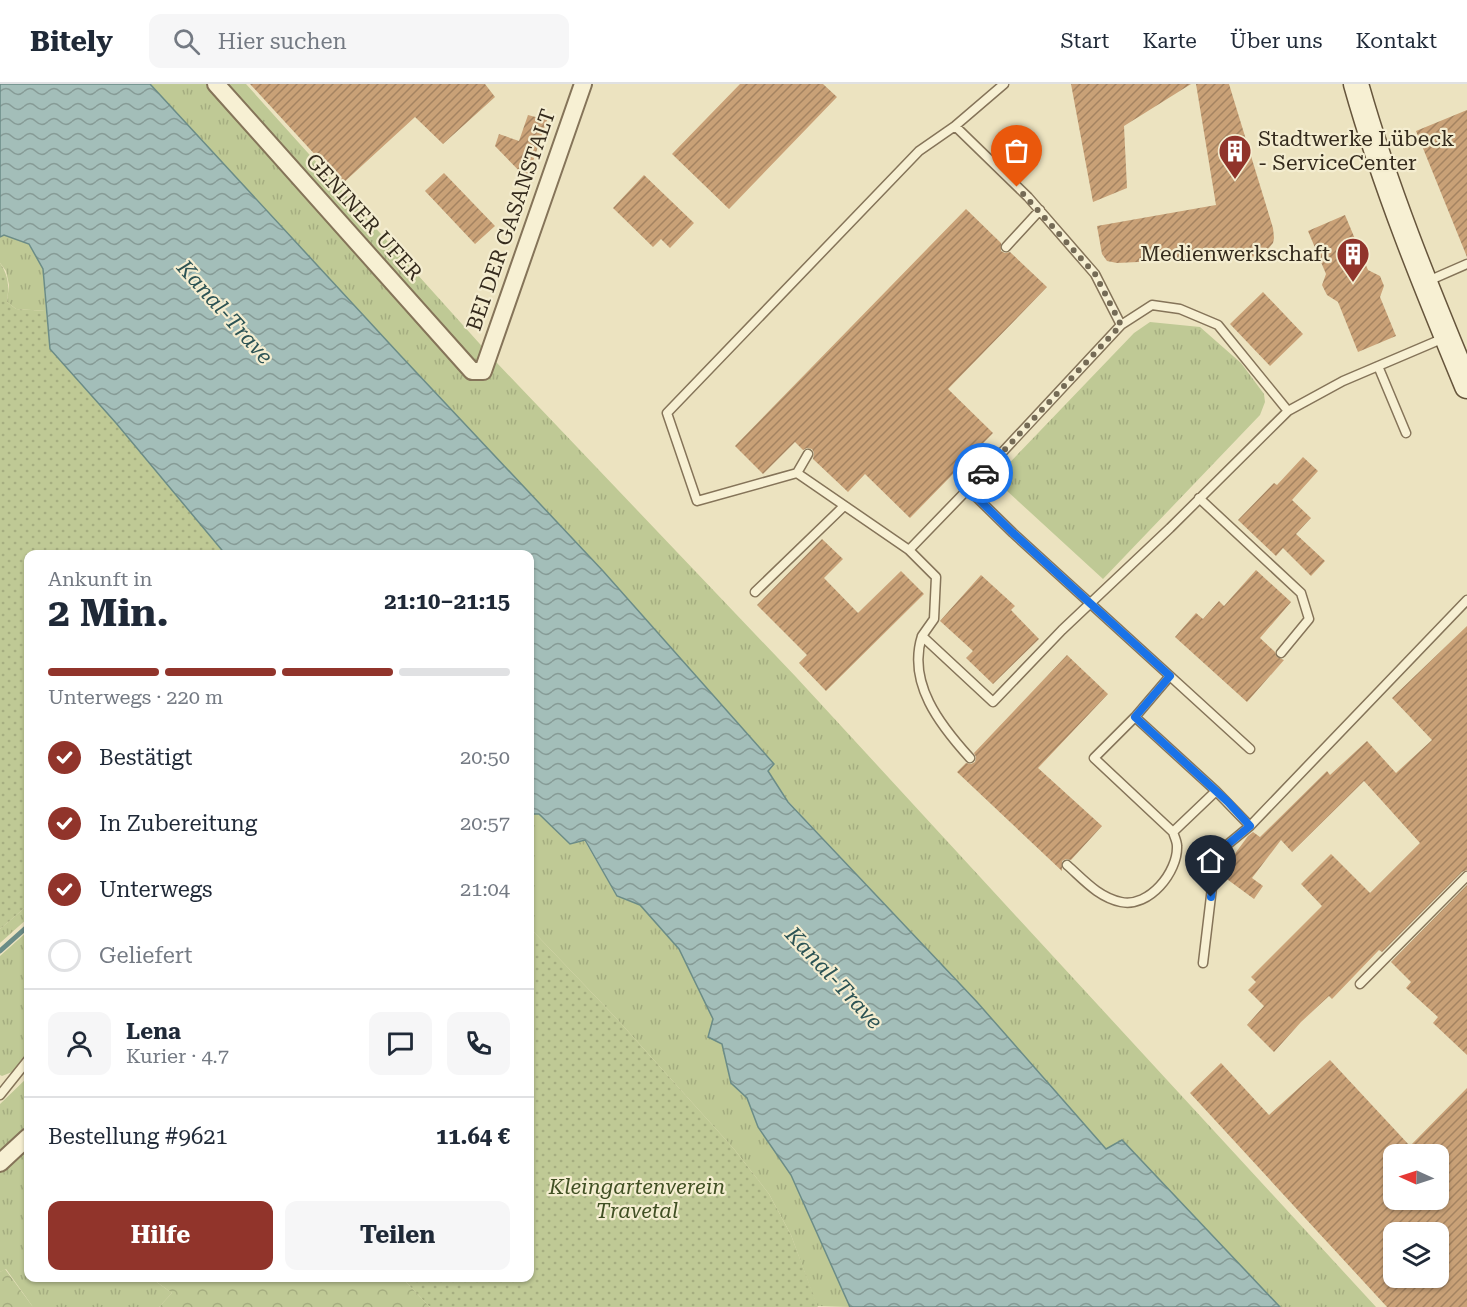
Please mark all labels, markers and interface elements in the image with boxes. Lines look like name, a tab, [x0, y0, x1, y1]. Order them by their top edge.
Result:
search box	[149, 14, 569, 68]
text: Bitely	[30, 25, 113, 58]
icon: search	[170, 25, 203, 58]
text: Hier suchen	[218, 29, 347, 54]
text: Start	[1061, 29, 1109, 53]
text: Karte	[1142, 29, 1197, 53]
text: Über uns	[1230, 29, 1322, 53]
text: Kontakt	[1355, 29, 1437, 53]
street label: BEI DER GASANSTALT	[462, 106, 560, 334]
pin	[991, 125, 1042, 187]
place label: Stadtwerke Lübeck - ServiceCenter	[1258, 127, 1454, 175]
building icon: Stadtwerke Lübeck - ServiceCenter	[1217, 133, 1253, 180]
icon: bag	[1000, 134, 1033, 167]
street label: GENINER UFER	[301, 149, 427, 286]
building icon: Medienwerkschaft	[1335, 236, 1371, 283]
place label: Medienwerkschaft	[1140, 242, 1330, 266]
water label: Kanal-Trave	[171, 254, 278, 369]
courier	[953, 443, 1013, 503]
icon: car	[967, 457, 1000, 490]
text: Ankunft in	[48, 567, 152, 591]
text: 21:10–21:15	[384, 589, 510, 614]
text: 2 Min.	[48, 590, 169, 636]
text: Unterwegs · 220 m	[48, 685, 223, 709]
icon: check	[48, 741, 81, 774]
text: Bestätigt	[99, 745, 192, 770]
text: 20:50	[460, 745, 510, 769]
icon: check	[48, 807, 81, 840]
text: In Zubereitung	[99, 811, 257, 836]
text: 20:57	[460, 811, 510, 835]
pin	[1185, 835, 1236, 897]
icon: home	[1194, 844, 1227, 877]
icon: check	[48, 873, 81, 906]
text: Unterwegs	[99, 877, 213, 902]
text: 21:04	[460, 877, 510, 901]
water label: Kanal-Trave	[780, 921, 888, 1034]
text: Geliefert	[99, 943, 192, 968]
button: person	[48, 1012, 111, 1075]
button: chat	[369, 1012, 432, 1075]
button: phone	[447, 1012, 510, 1075]
text: Lena	[126, 1019, 181, 1044]
text: Kurier · 4.7	[126, 1044, 229, 1068]
text: Bestellung #9621	[48, 1124, 228, 1149]
text: 11.64 €	[436, 1124, 510, 1149]
north arrow	[1383, 1144, 1449, 1210]
map controls	[1383, 1144, 1449, 1288]
park label: Kleingartenverein Travetal	[548, 1175, 725, 1223]
button: Hilfe	[48, 1201, 273, 1270]
button: Teilen	[285, 1201, 510, 1270]
button: layers	[1383, 1222, 1449, 1288]

